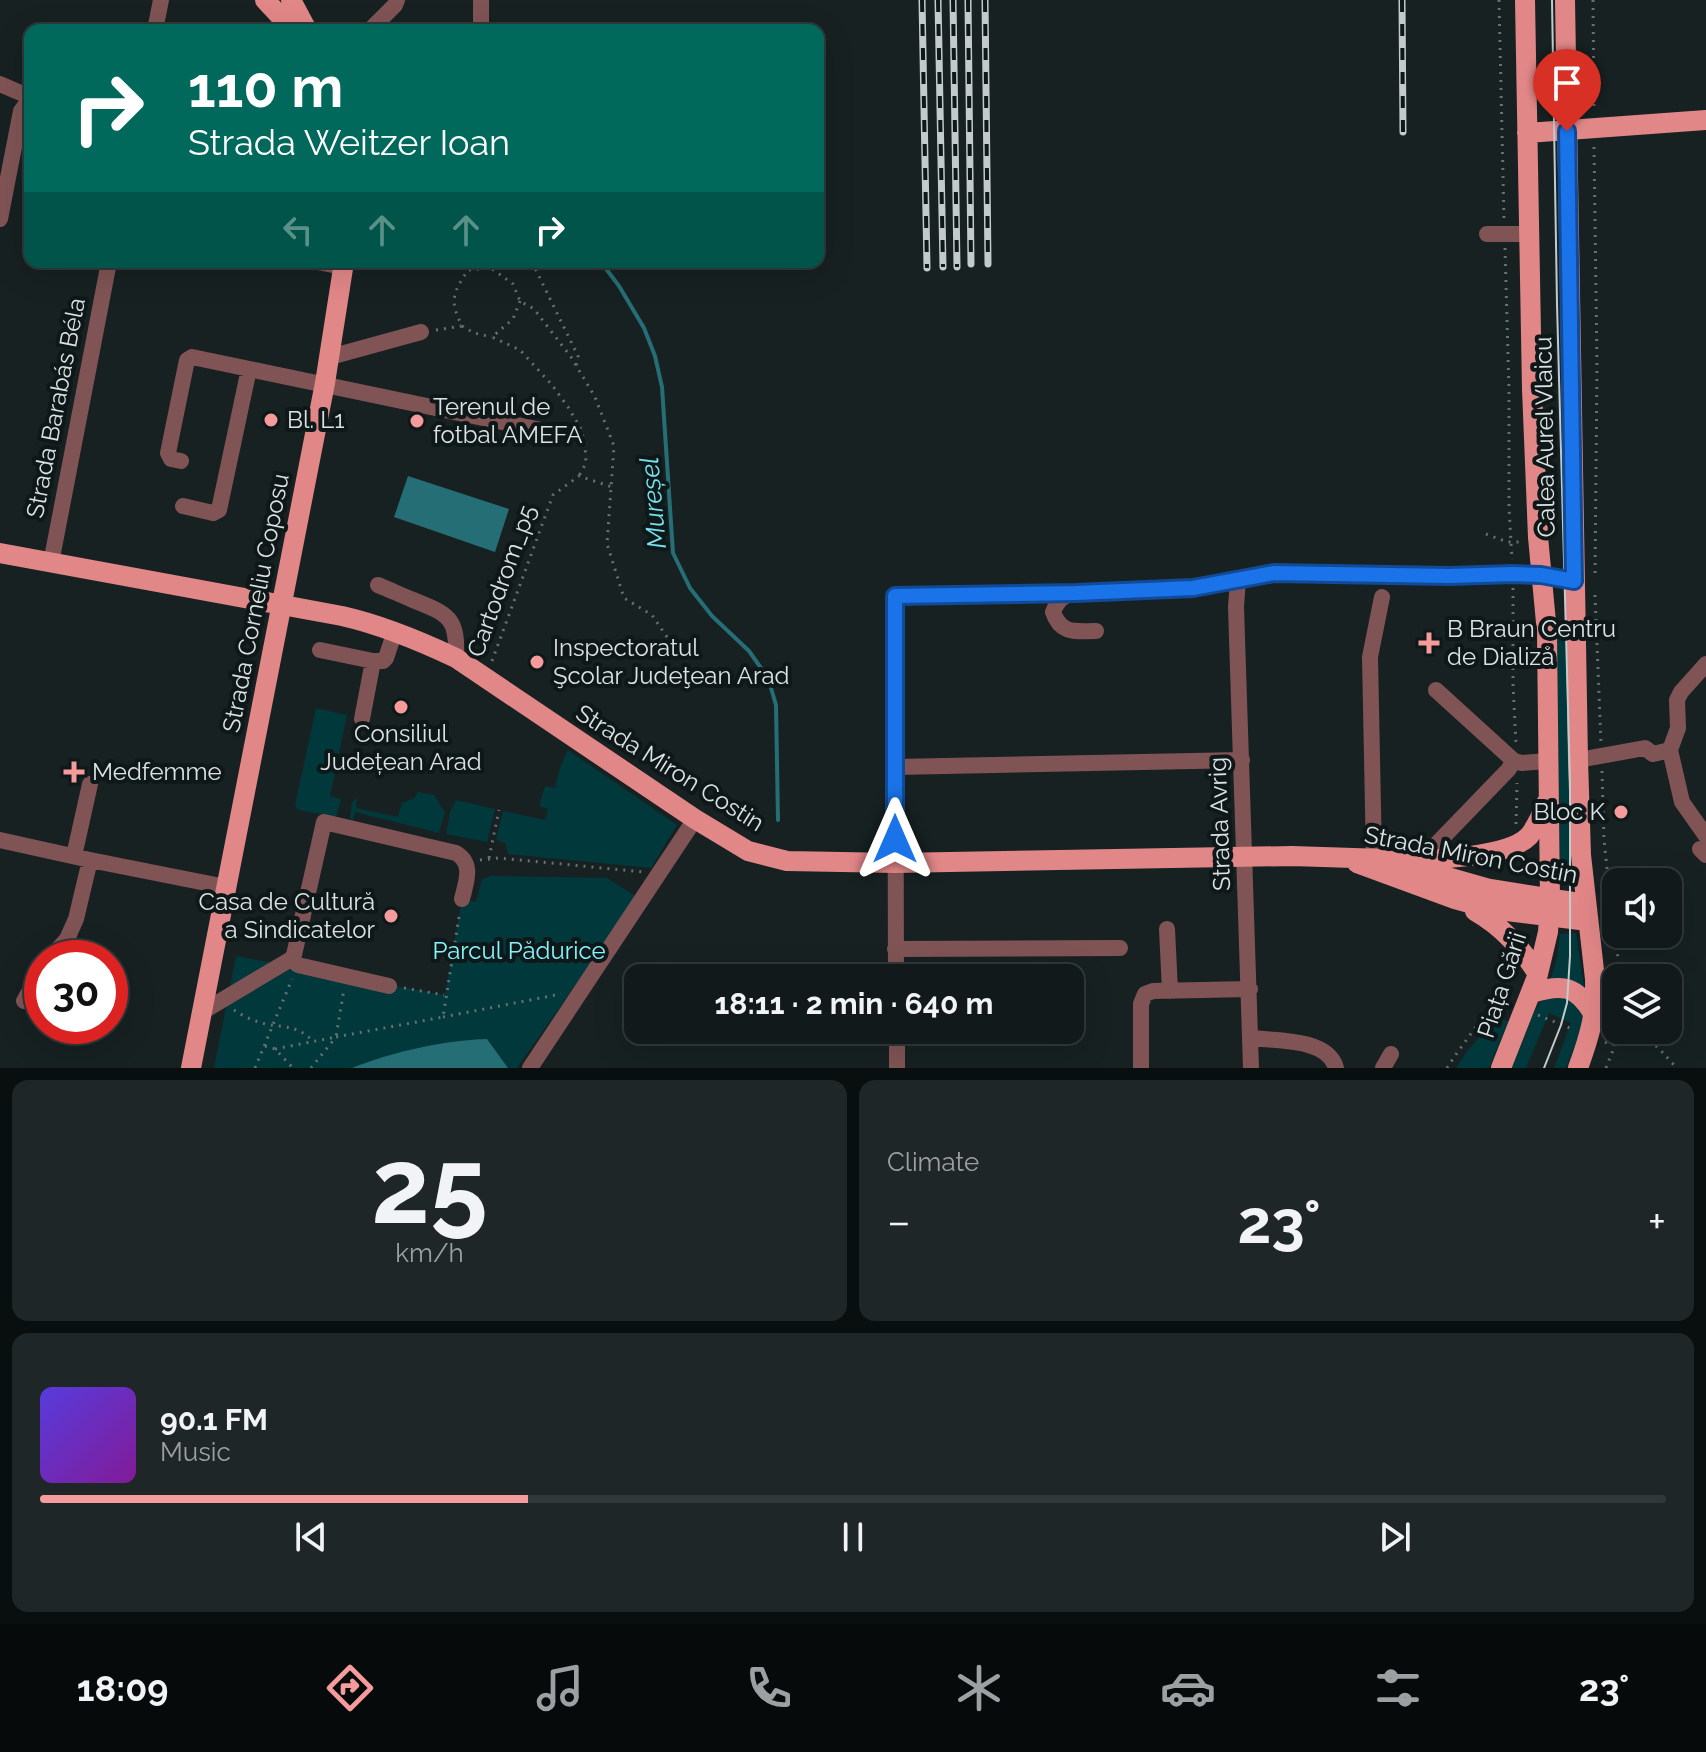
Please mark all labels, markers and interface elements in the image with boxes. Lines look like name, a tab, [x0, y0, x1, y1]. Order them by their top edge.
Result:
pin	[1533, 49, 1601, 131]
text: 110 m	[188, 54, 343, 120]
icon: right	[56, 56, 160, 160]
icon: arrive	[1545, 61, 1589, 105]
text: Strada Weitzer Ioan	[188, 121, 510, 163]
icon: left	[276, 208, 320, 252]
icon: ahead	[360, 208, 404, 252]
icon: ahead	[444, 208, 488, 252]
icon: right	[528, 208, 572, 252]
street label: Strada Barabás Béla	[20, 295, 91, 521]
street label: Calea Aurel Vlaicu	[1528, 336, 1561, 538]
place label: Terenul de fotbal AMEFA	[433, 392, 583, 449]
place label: Bl. L1	[287, 405, 344, 434]
marker: Bl. L1	[262, 411, 280, 429]
marker: Terenul de fotbal AMEFA	[408, 412, 426, 430]
water label: Mureșel	[634, 456, 672, 550]
street label: Strada Corneliu Coposu	[216, 471, 295, 735]
street label: Cartodrom_p5	[461, 501, 542, 661]
place label: B Braun Centru de Dializă	[1447, 614, 1616, 671]
marker: B Braun Centru de Dializă	[1418, 632, 1440, 654]
place label: Inspectoratul Şcolar Judeţean Arad	[553, 633, 789, 690]
marker: Inspectoratul Şcolar Judeţean Arad	[528, 653, 546, 671]
marker: Consiliul Județean Arad	[392, 698, 410, 716]
street label: Strada Miron Costin	[571, 698, 770, 837]
place label: Consiliul Județean Arad	[320, 719, 482, 776]
place label: Medfemme	[92, 757, 222, 786]
street label: Strada Avrig	[1203, 757, 1236, 891]
marker: Medfemme	[63, 761, 85, 783]
position arrow	[853, 797, 937, 881]
place label: Bloc K	[1533, 797, 1606, 826]
marker: Bloc K	[1612, 803, 1630, 821]
street label: Strada Miron Costin	[1362, 820, 1580, 889]
map controls	[1602, 868, 1682, 1044]
button: sound	[1602, 868, 1682, 948]
place label: Casa de Cultură a Sindicatelor	[199, 887, 376, 944]
marker: Casa de Cultură a Sindicatelor	[382, 907, 400, 925]
street label: Piața Gării	[1471, 928, 1532, 1041]
park label: Parcul Pădurice	[432, 936, 606, 965]
speed limit sign: 30	[24, 940, 128, 1044]
button: layers	[1602, 964, 1682, 1044]
text: 18:11 · 2 min · 640 m	[715, 986, 994, 1021]
text: 25	[371, 1125, 488, 1247]
text: Climate	[887, 1147, 979, 1177]
text: 23°	[1237, 1187, 1321, 1257]
text: −	[887, 1196, 911, 1247]
text: +	[1648, 1196, 1666, 1247]
text: km/h	[395, 1238, 464, 1268]
text: 90.1 FM	[160, 1402, 268, 1437]
text: Music	[160, 1437, 231, 1467]
icon: previous	[289, 1515, 333, 1559]
icon: pause	[831, 1515, 875, 1559]
icon: next	[1373, 1515, 1417, 1559]
icon: directions	[322, 1660, 378, 1716]
icon: music	[532, 1660, 588, 1716]
icon: phone	[741, 1660, 797, 1716]
icon: climate	[951, 1660, 1007, 1716]
icon: car	[1160, 1660, 1216, 1716]
icon: filters	[1370, 1660, 1426, 1716]
text: 18:09	[77, 1667, 168, 1709]
text: 23°	[1579, 1667, 1629, 1709]

